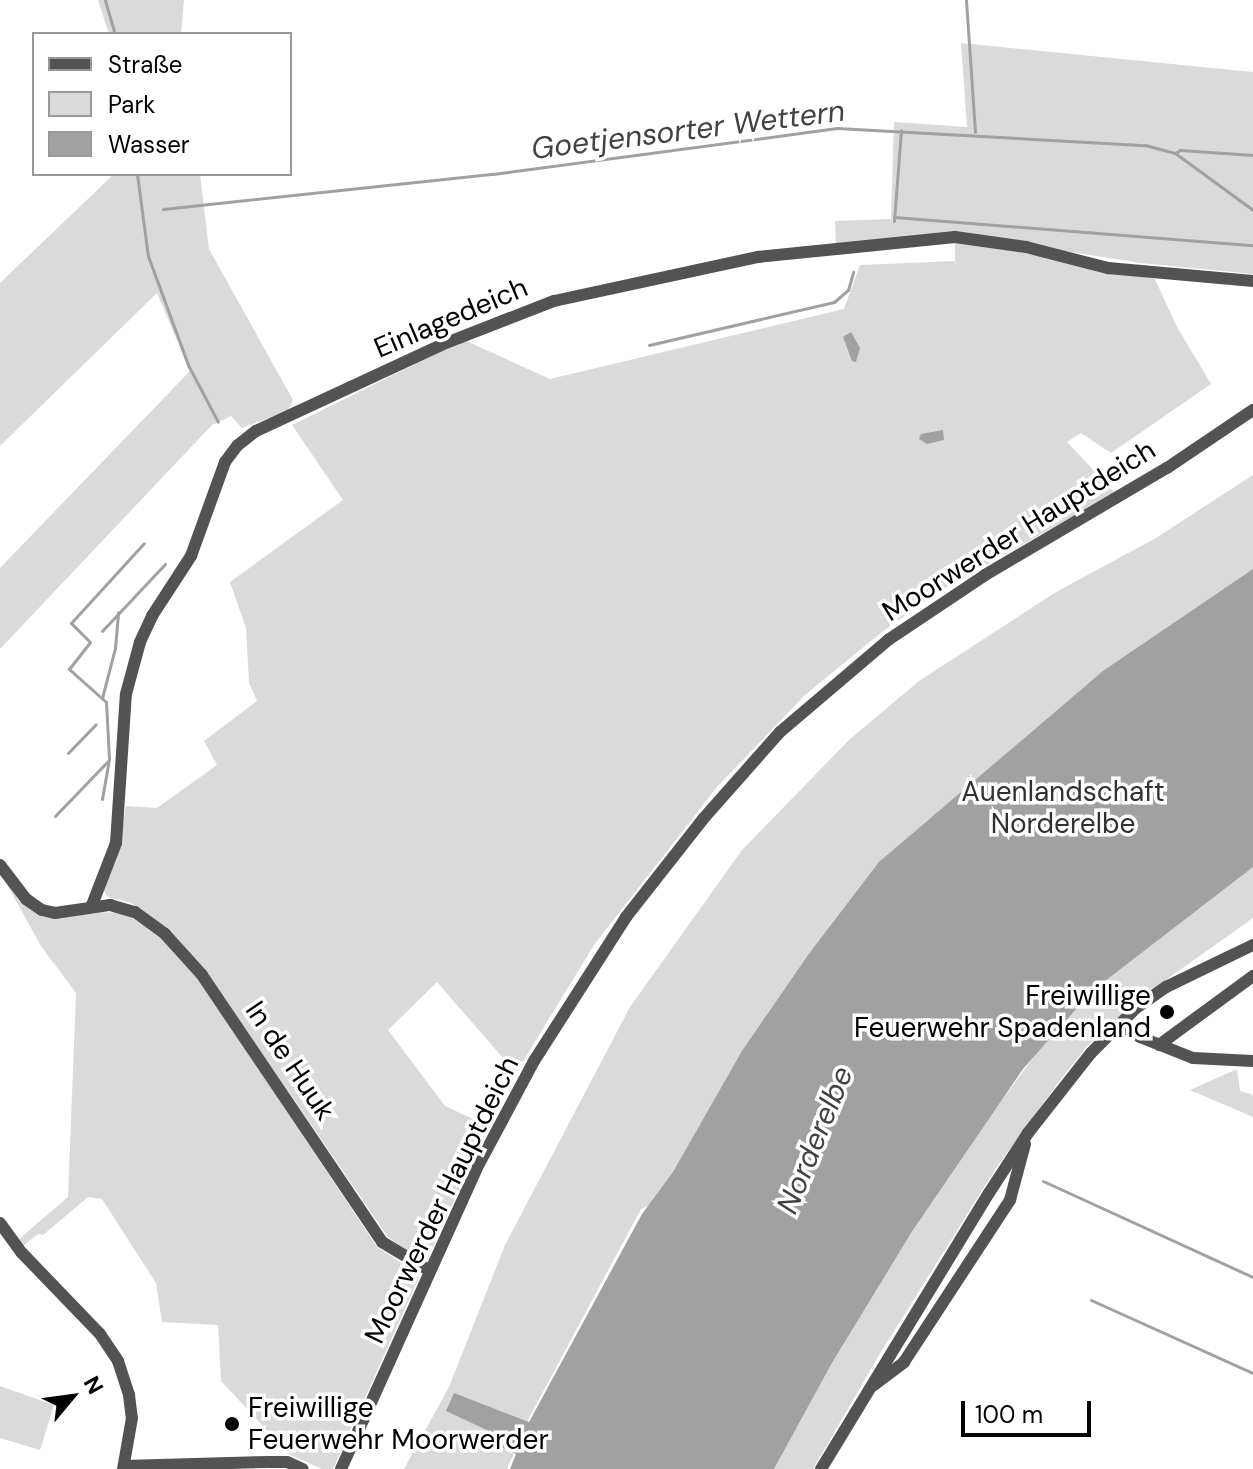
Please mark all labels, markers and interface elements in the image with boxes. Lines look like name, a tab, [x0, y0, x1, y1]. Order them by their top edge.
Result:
legend	[32, 32, 292, 176]
text: Straße	[108, 49, 182, 80]
text: Park	[108, 89, 155, 120]
water label: Goetjensorter Wettern	[529, 93, 847, 167]
text: Wasser	[108, 129, 190, 160]
street label: Einlagedeich	[369, 271, 533, 365]
street label: Moorwerder Hauptdeich	[876, 433, 1162, 629]
park label: Auenlandschaft Norderelbe	[961, 775, 1165, 841]
place label: Freiwillige Feuerwehr Spadenland	[854, 979, 1151, 1045]
street label: In de Huuk	[238, 995, 342, 1127]
marker: Freiwillige Feuerwehr Spadenland	[1158, 1003, 1176, 1021]
street label: Moorwerder Hauptdeich	[358, 1051, 526, 1349]
water label: Norderelbe	[769, 1061, 861, 1219]
north arrow	[32, 1357, 112, 1437]
text: N	[77, 1371, 110, 1399]
scale bar	[965, 1385, 1095, 1435]
place label: Freiwillige Feuerwehr Moorwerder	[248, 1391, 549, 1457]
text: 100 m	[975, 1399, 1043, 1430]
marker: Freiwillige Feuerwehr Moorwerder	[223, 1415, 241, 1433]

